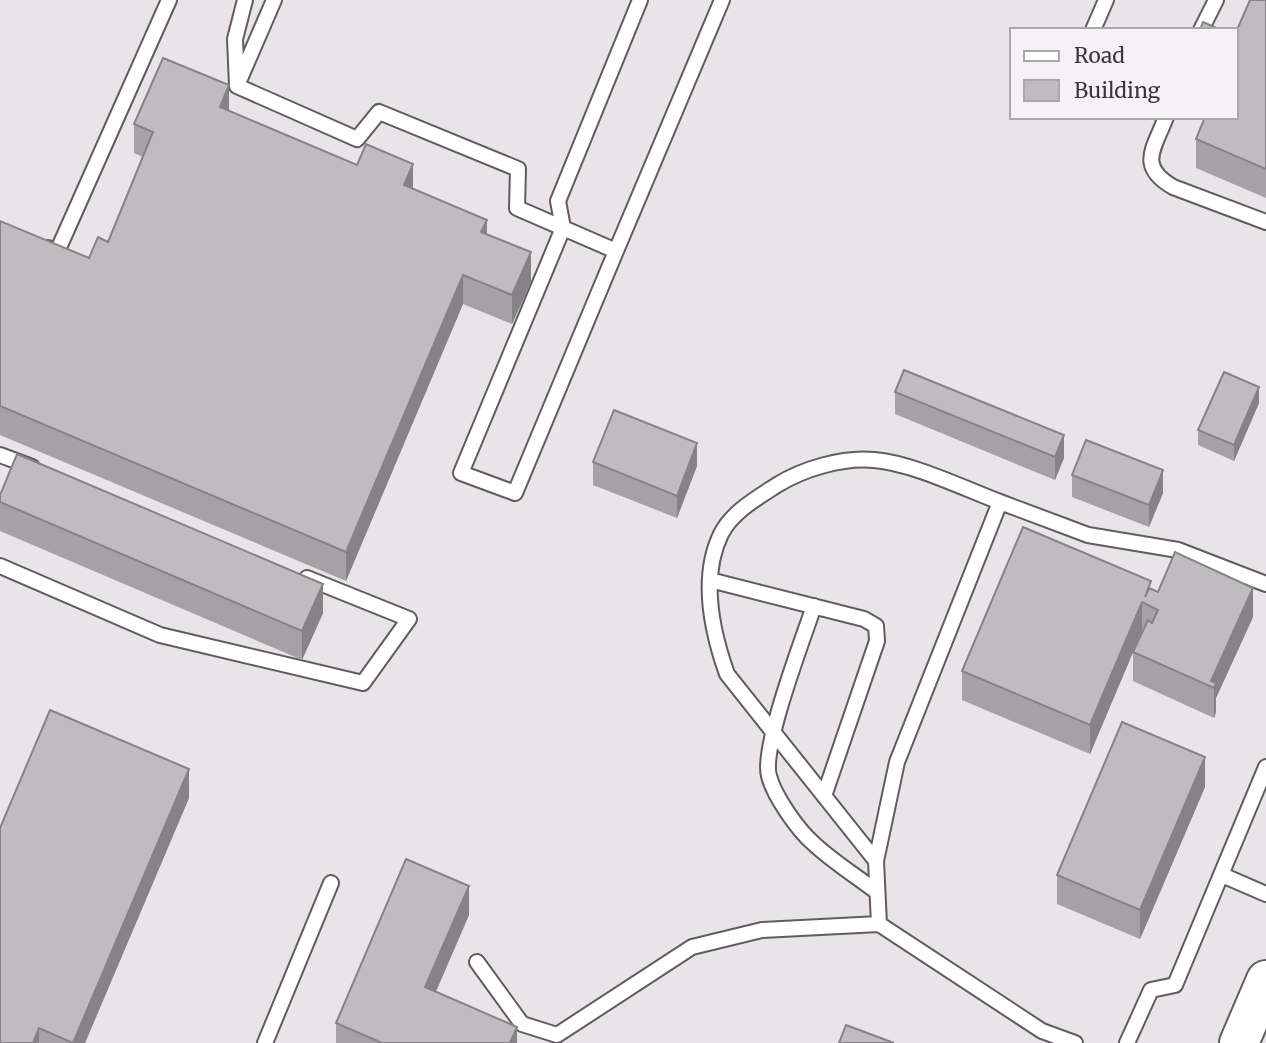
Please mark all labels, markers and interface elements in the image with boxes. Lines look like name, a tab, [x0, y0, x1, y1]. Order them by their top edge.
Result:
legend	[1010, 28, 1238, 119]
text: Road	[1074, 42, 1125, 69]
text: Building	[1074, 77, 1161, 104]

